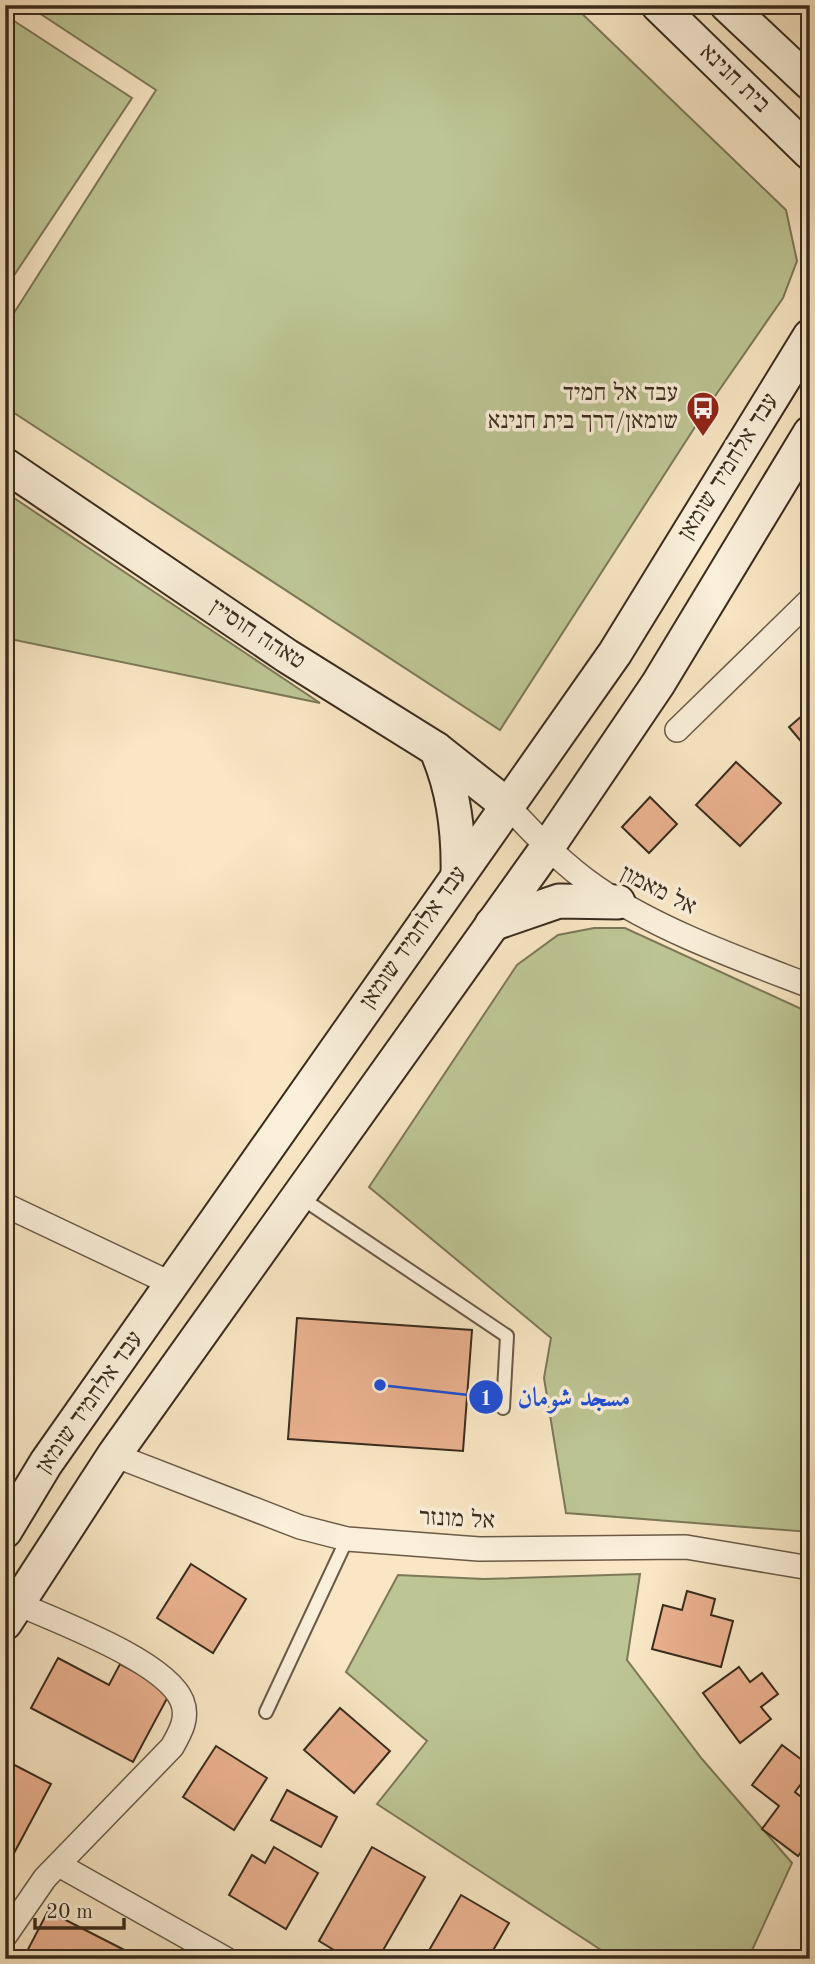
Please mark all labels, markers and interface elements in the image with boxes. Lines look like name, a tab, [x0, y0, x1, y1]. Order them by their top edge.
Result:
street label: בית חנינא	[695, 40, 773, 118]
place label: עבד אל חמיד שומאן/דרך בית חנינא	[488, 380, 678, 434]
street label: עבד אלחמיד שומאן	[673, 389, 784, 544]
bus stop icon: עבד אל חמיד שומאן/דרך בית חנינא	[684, 389, 722, 438]
street label: טאהה חוסיין	[205, 595, 309, 675]
street label: אל מאמון	[616, 860, 701, 920]
street label: עבד אלחמיד שומאן	[355, 861, 472, 1013]
street label: עבד אלחמיד שומאן	[31, 1326, 148, 1478]
callout: مسجد شومان	[468, 1374, 644, 1421]
text: مسجد شومان	[518, 1385, 630, 1414]
text: 1	[480, 1389, 492, 1410]
street label: אל מונזר	[418, 1504, 496, 1534]
scale bar	[35, 1887, 124, 1931]
text: 20 m	[46, 1902, 93, 1923]

